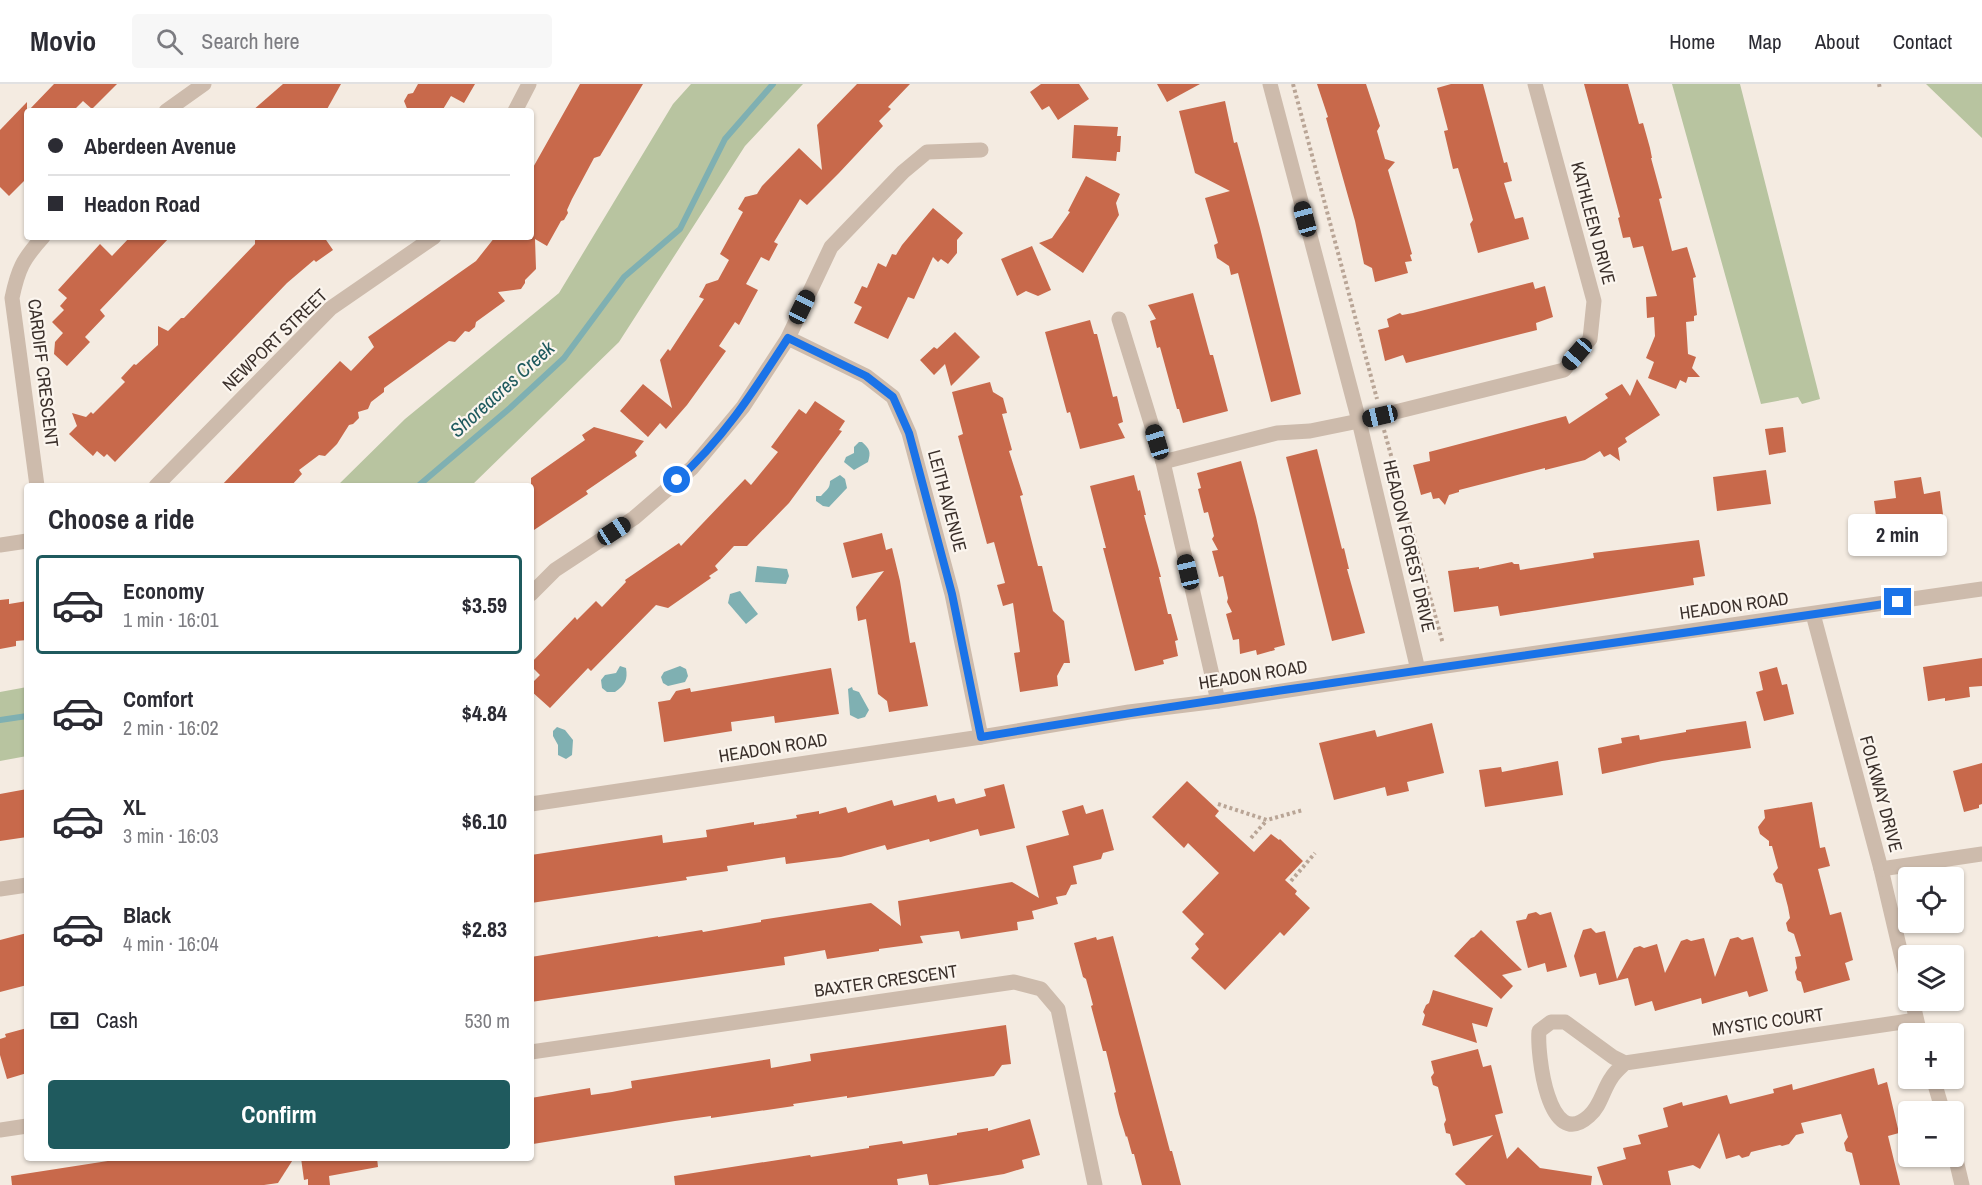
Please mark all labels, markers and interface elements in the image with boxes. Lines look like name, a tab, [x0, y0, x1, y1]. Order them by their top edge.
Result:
search box	[132, 14, 552, 68]
text: Movio	[30, 22, 96, 60]
icon: search	[153, 25, 186, 58]
text: Search here	[201, 26, 300, 56]
text: Home	[1669, 27, 1715, 56]
text: Map	[1748, 27, 1782, 56]
text: About	[1815, 27, 1860, 56]
text: Contact	[1893, 27, 1952, 56]
text: Aberdeen Avenue	[84, 131, 236, 161]
street label: KATHLEEN DRIVE	[1565, 159, 1622, 287]
text: Headon Road	[84, 189, 200, 219]
car	[1292, 199, 1318, 239]
street label: NEWPORT STREET	[217, 283, 333, 396]
car	[786, 287, 818, 327]
street label: CARDIFF CRESCENT	[22, 297, 65, 449]
water label: Shoreacres Creek	[444, 334, 560, 443]
car	[1558, 335, 1596, 373]
car	[1360, 403, 1400, 429]
car	[1143, 422, 1171, 462]
street label: LEITH AVENUE	[922, 447, 973, 555]
street label: HEADON FOREST DRIVE	[1378, 457, 1441, 634]
route start	[663, 466, 690, 493]
text: Choose a ride	[48, 501, 194, 537]
car	[594, 514, 634, 548]
callout: 2 min	[1848, 515, 1948, 557]
text: 2 min	[1876, 521, 1919, 548]
car	[1175, 552, 1201, 592]
text: Economy	[123, 576, 204, 606]
icon: car	[51, 578, 105, 632]
street label: HEADON ROAD	[1678, 585, 1790, 626]
route end	[1884, 588, 1911, 615]
text: $3.59	[462, 590, 507, 620]
text: 1 min · 16:01	[123, 606, 219, 633]
street label: HEADON ROAD	[1197, 654, 1309, 695]
text: Comfort	[123, 684, 193, 714]
icon: car	[51, 686, 105, 740]
text: $4.84	[462, 698, 507, 728]
text: 2 min · 16:02	[123, 714, 219, 741]
street label: HEADON ROAD	[717, 727, 829, 768]
street label: FOLKWAY DRIVE	[1854, 733, 1909, 855]
text: XL	[123, 792, 146, 822]
icon: car	[51, 794, 105, 848]
text: $6.10	[462, 806, 507, 836]
text: 3 min · 16:03	[123, 822, 219, 849]
map controls	[1898, 867, 1964, 1167]
button: locate	[1898, 867, 1964, 933]
text: Black	[123, 900, 171, 930]
icon: car	[51, 902, 105, 956]
text: $2.83	[462, 914, 507, 944]
text: 4 min · 16:04	[123, 930, 219, 957]
button: layers	[1898, 945, 1964, 1011]
street label: BAXTER CRESCENT	[813, 958, 959, 1003]
street label: MYSTIC COURT	[1711, 1001, 1825, 1042]
icon: cash	[48, 1004, 81, 1037]
text: Cash	[96, 1005, 138, 1035]
text: 530 m	[464, 1007, 510, 1034]
button: +	[1898, 1023, 1964, 1089]
button: Confirm	[48, 1080, 510, 1149]
button: −	[1898, 1101, 1964, 1167]

